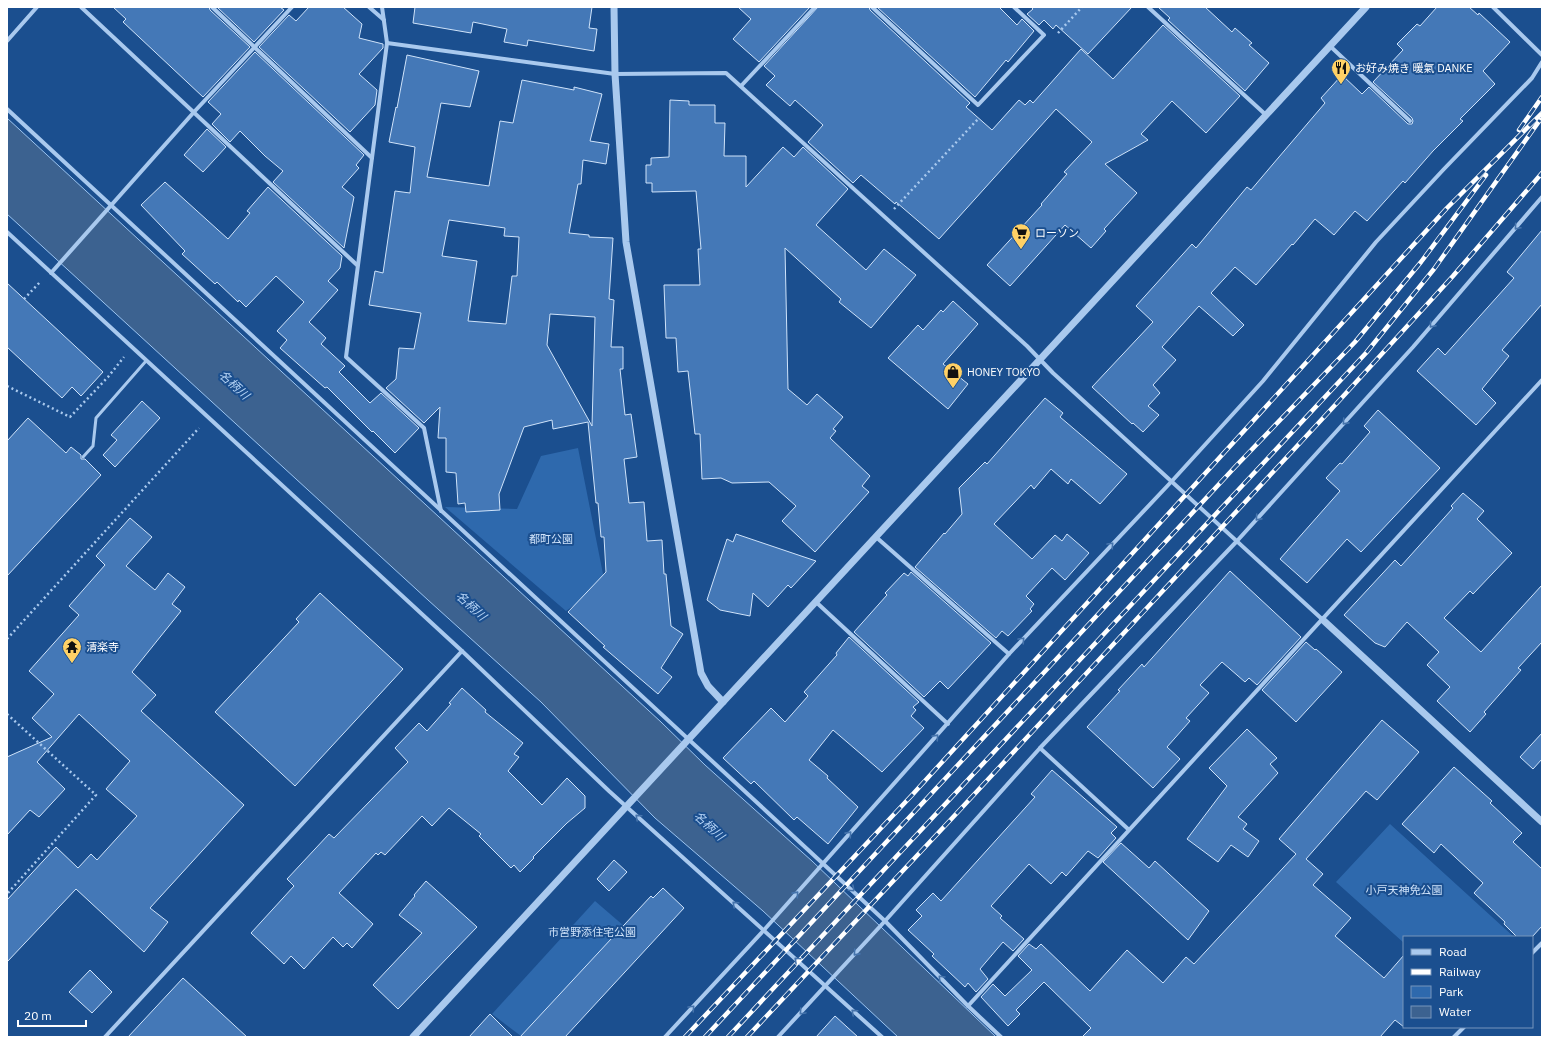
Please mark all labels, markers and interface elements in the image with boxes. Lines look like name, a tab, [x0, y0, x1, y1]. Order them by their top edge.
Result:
restaurant icon: お好み焼き 暖氣 DANKE	[1330, 57, 1352, 85]
place label: お好み焼き 暖氣 DANKE	[1355, 61, 1473, 75]
supermarket icon: ローソン	[1010, 222, 1032, 250]
one-way arrow	[1515, 222, 1522, 229]
place label: ローソン	[1035, 226, 1079, 240]
one-way arrow	[1429, 320, 1436, 328]
shop icon: HONEY TOKYO	[942, 361, 964, 389]
place label: HONEY TOKYO	[967, 365, 1041, 379]
water label: 名柄川	[216, 367, 254, 404]
one-way arrow	[1342, 417, 1350, 425]
one-way arrow	[1255, 513, 1262, 521]
park label: 都町公園	[529, 532, 573, 546]
one-way arrow	[1107, 542, 1114, 550]
water label: 名柄川	[453, 588, 491, 625]
temple icon: 清楽寺	[61, 636, 83, 664]
one-way arrow	[1017, 637, 1025, 645]
place label: 清楽寺	[86, 640, 119, 654]
one-way arrow	[931, 734, 939, 742]
water label: 名柄川	[691, 808, 729, 845]
one-way arrow	[636, 814, 643, 821]
one-way arrow	[844, 831, 852, 839]
park label: 小戸天神免公園	[1366, 883, 1443, 897]
one-way arrow	[847, 885, 854, 892]
one-way arrow	[791, 891, 798, 899]
one-way arrow	[732, 901, 740, 908]
park label: 市営野添住宅公園	[548, 925, 636, 939]
legend	[1403, 936, 1533, 1028]
text: Road	[1439, 944, 1467, 959]
one-way arrow	[854, 948, 861, 956]
one-way arrow	[794, 957, 802, 965]
text: Railway	[1439, 964, 1481, 979]
one-way arrow	[938, 975, 946, 983]
text: Park	[1439, 984, 1464, 999]
scale bar	[18, 1002, 86, 1028]
text: Water	[1439, 1004, 1472, 1019]
one-way arrow	[687, 1005, 694, 1013]
one-way arrow	[799, 1007, 807, 1015]
text: 20 m	[24, 1008, 52, 1023]
one-way arrow	[851, 1009, 858, 1016]

